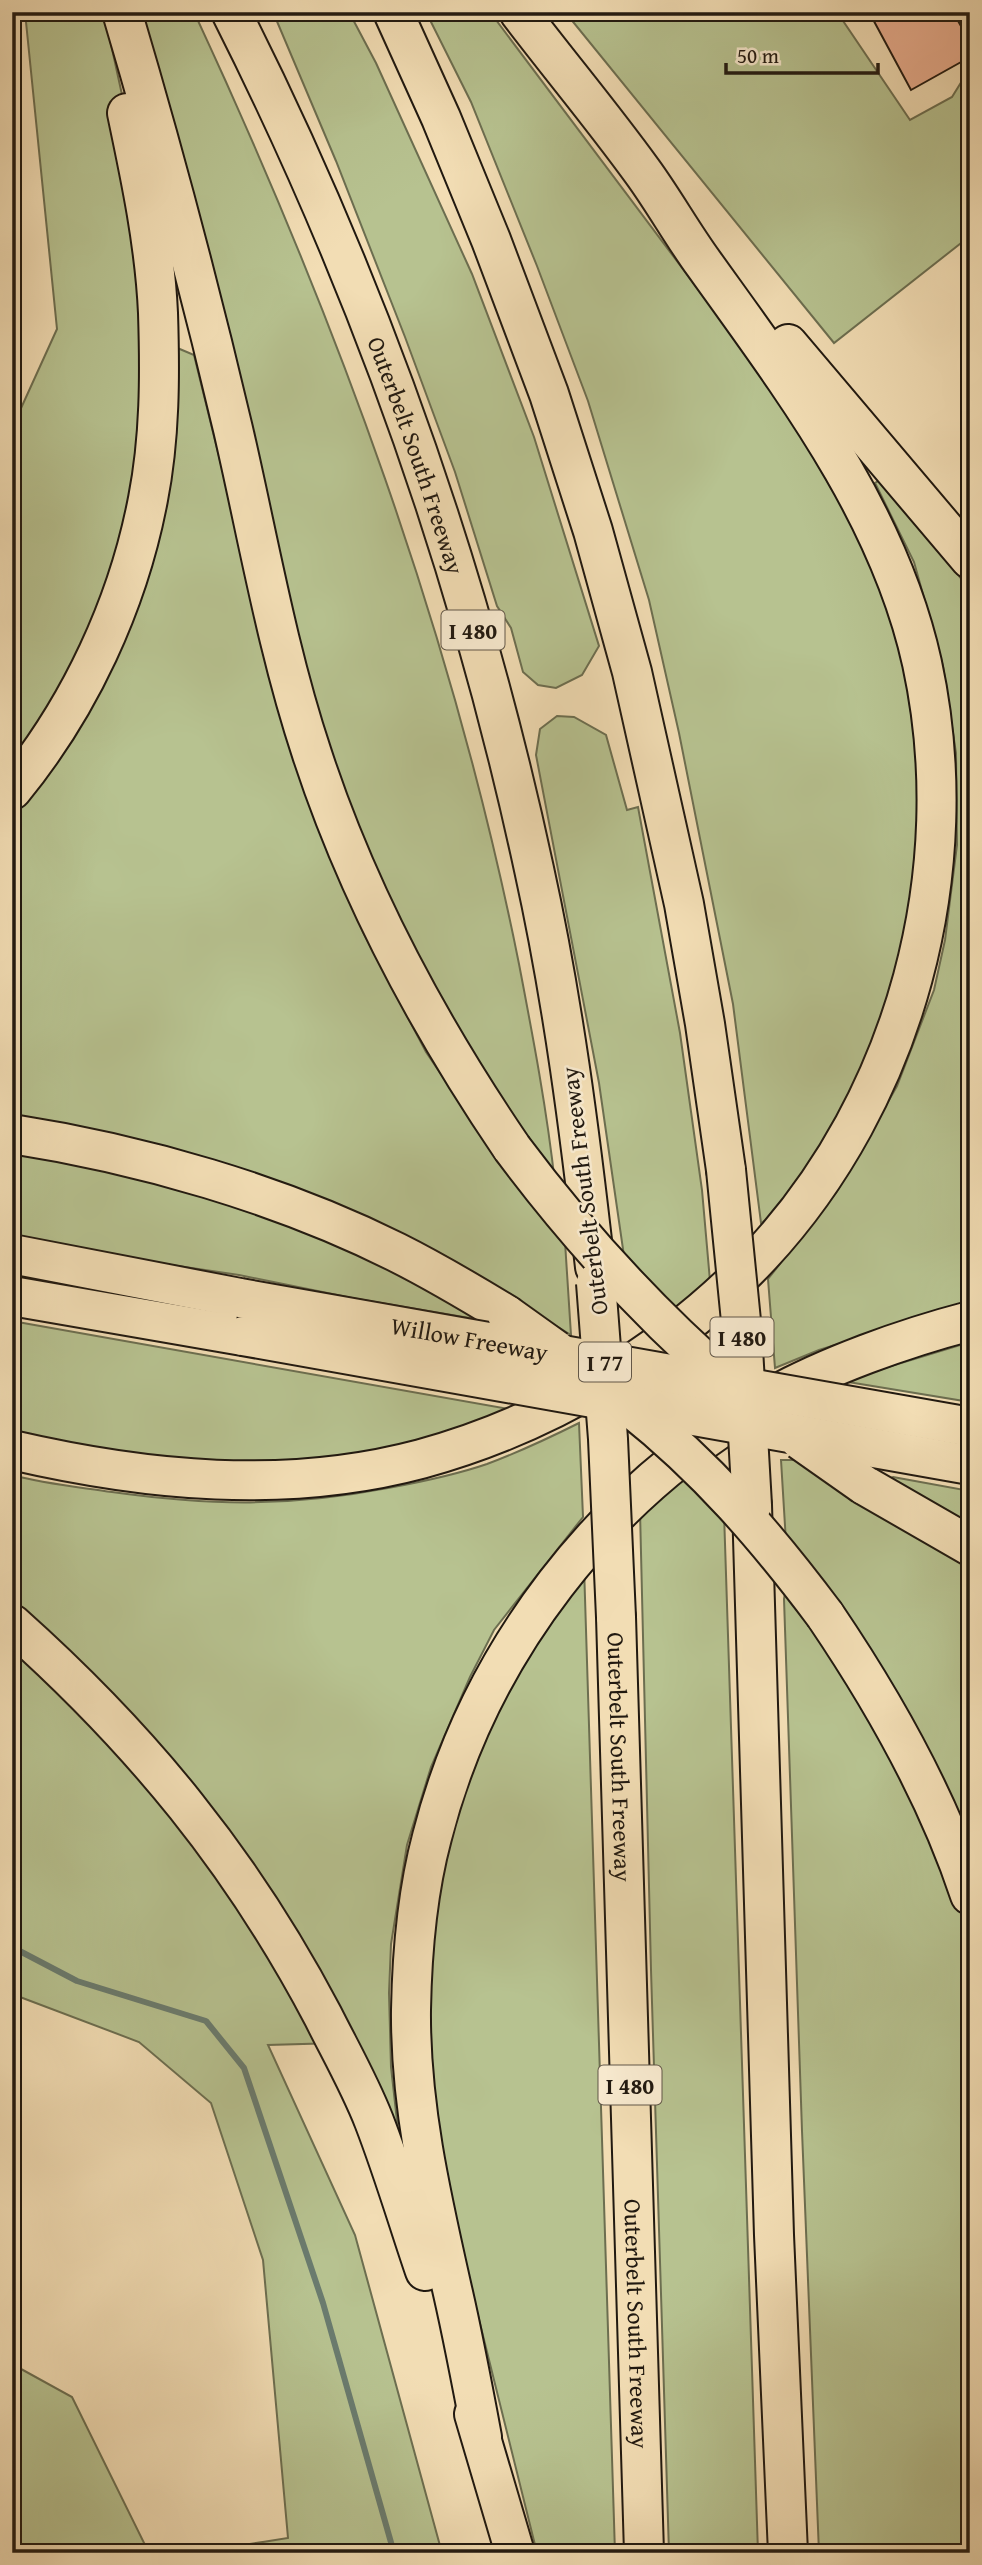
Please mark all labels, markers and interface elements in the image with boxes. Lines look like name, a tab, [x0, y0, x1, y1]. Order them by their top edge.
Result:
scale bar	[726, 32, 879, 76]
text: 50 m	[737, 40, 779, 71]
street label: Outerbelt South Freeway	[359, 331, 474, 578]
road number: I 480	[442, 610, 504, 650]
street label: Outerbelt South Freeway	[551, 1065, 617, 1317]
street label: Willow Freeway	[388, 1308, 551, 1370]
road number: I 480	[710, 1318, 774, 1356]
road number: I 77	[579, 1343, 631, 1382]
street label: Outerbelt South Freeway	[599, 1632, 641, 1882]
road number: I 480	[598, 2066, 662, 2104]
street label: Outerbelt South Freeway	[616, 2199, 658, 2449]

